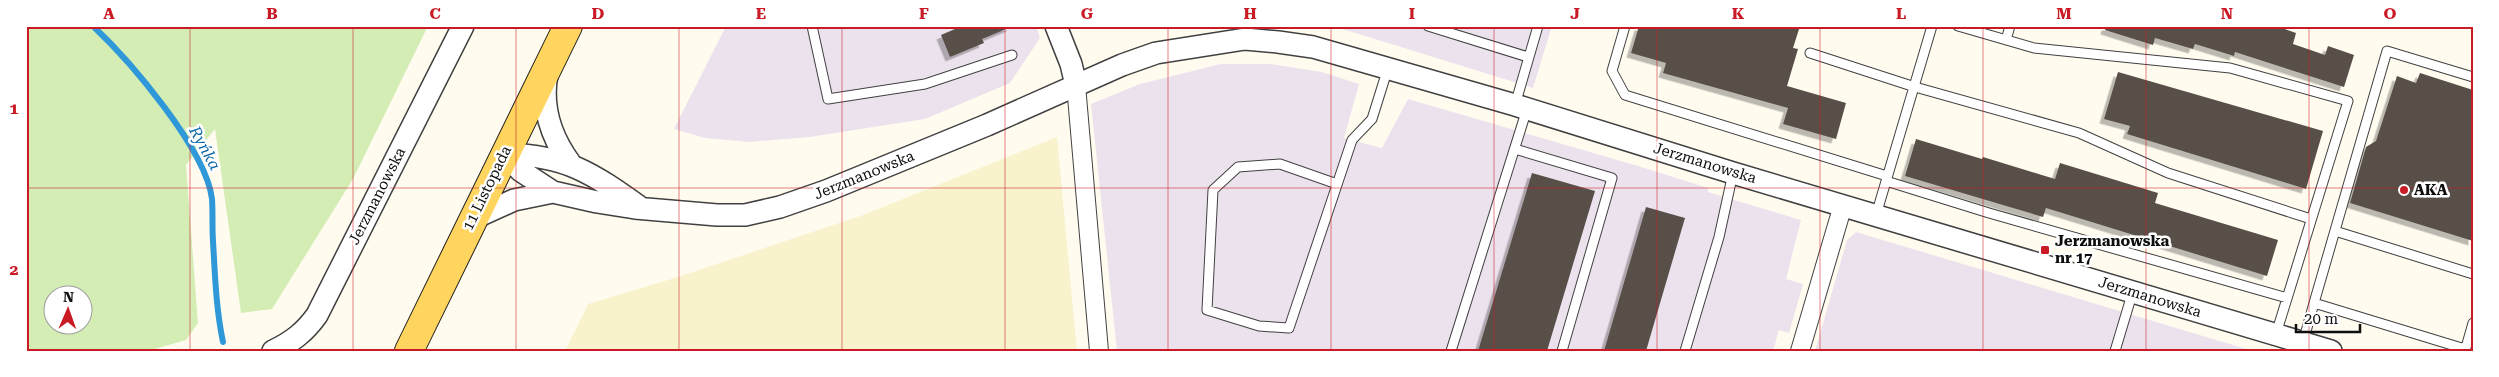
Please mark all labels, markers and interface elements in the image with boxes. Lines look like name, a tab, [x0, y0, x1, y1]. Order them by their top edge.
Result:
text: A	[103, 4, 115, 23]
text: B	[266, 4, 278, 23]
text: C	[429, 4, 441, 23]
text: D	[592, 4, 605, 23]
text: E	[756, 4, 766, 23]
text: F	[919, 4, 929, 23]
text: G	[1081, 4, 1094, 23]
text: H	[1243, 4, 1257, 23]
text: I	[1409, 4, 1415, 23]
text: J	[1570, 4, 1580, 23]
text: K	[1732, 4, 1745, 23]
text: L	[1896, 4, 1906, 23]
text: M	[2056, 4, 2072, 23]
text: N	[2221, 4, 2233, 23]
text: O	[2384, 4, 2397, 23]
text: 1	[10, 99, 19, 118]
water label: Ryńka	[185, 122, 225, 174]
street label: Jerzmanowska	[1651, 139, 1759, 187]
street label: 11 Listopada	[459, 143, 515, 233]
street label: Jerzmanowska	[345, 144, 409, 248]
street label: Jerzmanowska	[811, 147, 917, 203]
place label: AKA	[2414, 181, 2448, 199]
marker: AKA	[2398, 184, 2410, 196]
place label: Jerzmanowska nr 17	[2055, 232, 2170, 267]
marker: Jerzmanowska nr 17	[2039, 244, 2051, 256]
text: 2	[10, 260, 19, 279]
street label: Jerzmanowska	[2096, 273, 2204, 321]
north arrow	[42, 284, 92, 334]
text: N	[63, 289, 74, 305]
scale bar	[2296, 302, 2360, 334]
text: 20 m	[2304, 310, 2339, 328]

